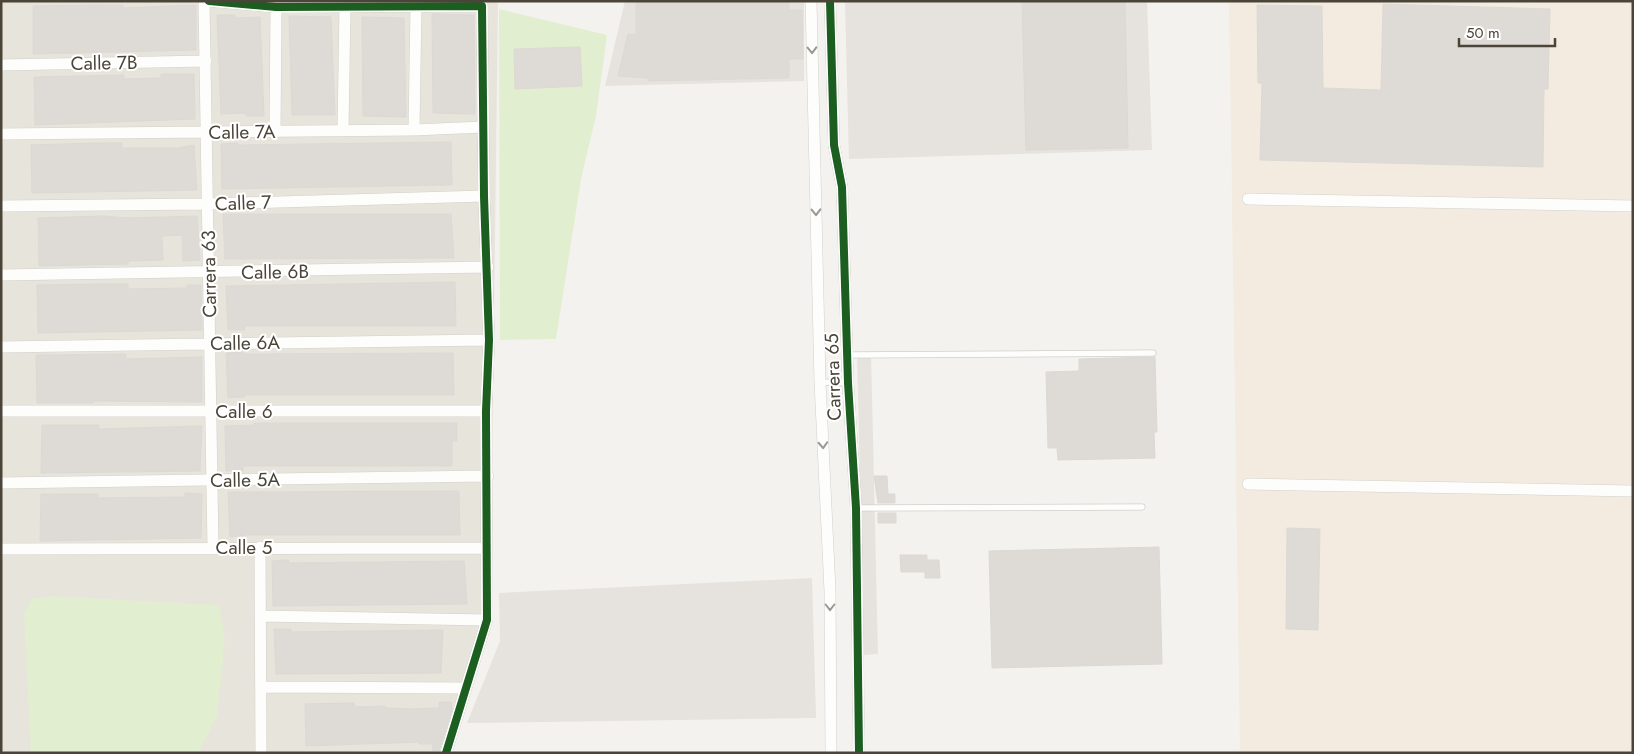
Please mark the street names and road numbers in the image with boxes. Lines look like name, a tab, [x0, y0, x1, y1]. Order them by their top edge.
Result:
street label: Calle 7B	[70, 49, 138, 77]
street label: Calle 7A	[208, 118, 276, 146]
street label: Calle 7	[214, 189, 272, 217]
street label: Carrera 63	[195, 230, 223, 318]
street label: Calle 6B	[241, 258, 309, 286]
street label: Calle 6A	[210, 329, 281, 357]
street label: Carrera 65	[818, 333, 848, 421]
street label: Calle 6	[215, 398, 273, 425]
street label: Calle 5A	[210, 466, 281, 494]
street label: Calle 5	[215, 534, 273, 561]

